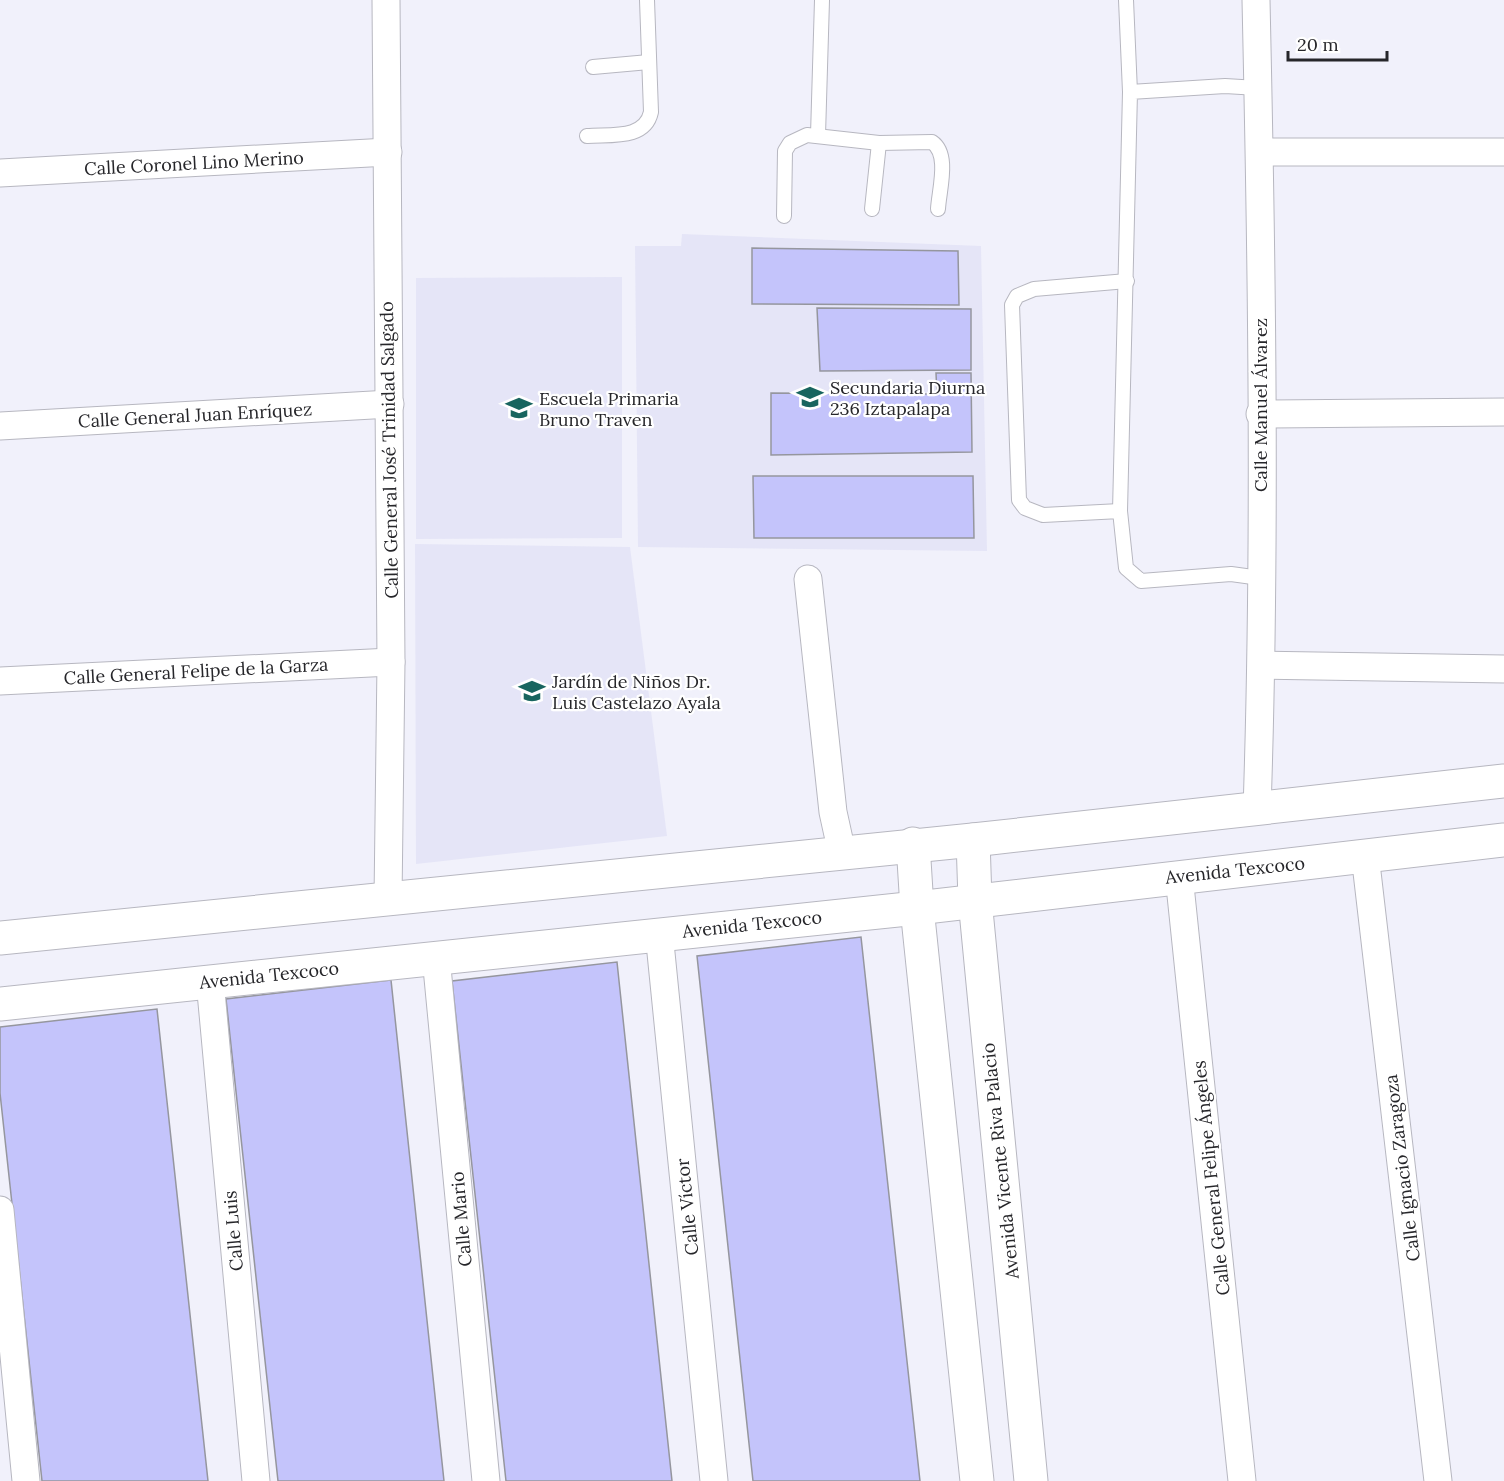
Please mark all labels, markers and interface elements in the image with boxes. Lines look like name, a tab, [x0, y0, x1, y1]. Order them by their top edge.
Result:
scale bar	[1288, 24, 1387, 62]
text: 20 m	[1297, 33, 1339, 56]
street label: Calle Coronel Lino Merino	[84, 146, 304, 180]
street label: Calle General José Trinidad Salgado	[375, 301, 403, 599]
street label: Calle Manuel Álvarez	[1249, 318, 1272, 492]
place label: Secundaria Diurna 236 Iztapalapa	[830, 376, 985, 420]
school or university icon: Secundaria Diurna 236 Iztapalapa	[795, 382, 825, 412]
place label: Escuela Primaria Bruno Traven	[539, 387, 679, 431]
school or university icon: Escuela Primaria Bruno Traven	[504, 393, 534, 423]
street label: Calle General Juan Enríquez	[77, 397, 313, 433]
street label: Calle General Felipe de la Garza	[63, 653, 329, 689]
place label: Jardín de Niños Dr. Luis Castelazo Ayala	[551, 670, 721, 714]
school or university icon: Jardín de Niños Dr. Luis Castelazo Ayala	[517, 676, 547, 706]
street label: Avenida Texcoco	[1163, 851, 1306, 889]
street label: Avenida Texcoco	[680, 905, 823, 943]
street label: Avenida Texcoco	[197, 956, 340, 994]
street label: Avenida Vicente Riva Palacio	[976, 1042, 1024, 1281]
street label: Calle General Felipe Ángeles	[1187, 1059, 1235, 1297]
street label: Calle Ignacio Zaragoza	[1379, 1073, 1425, 1263]
street label: Calle Víctor	[670, 1157, 704, 1257]
street label: Calle Mario	[445, 1170, 477, 1268]
street label: Calle Luis	[218, 1190, 248, 1272]

